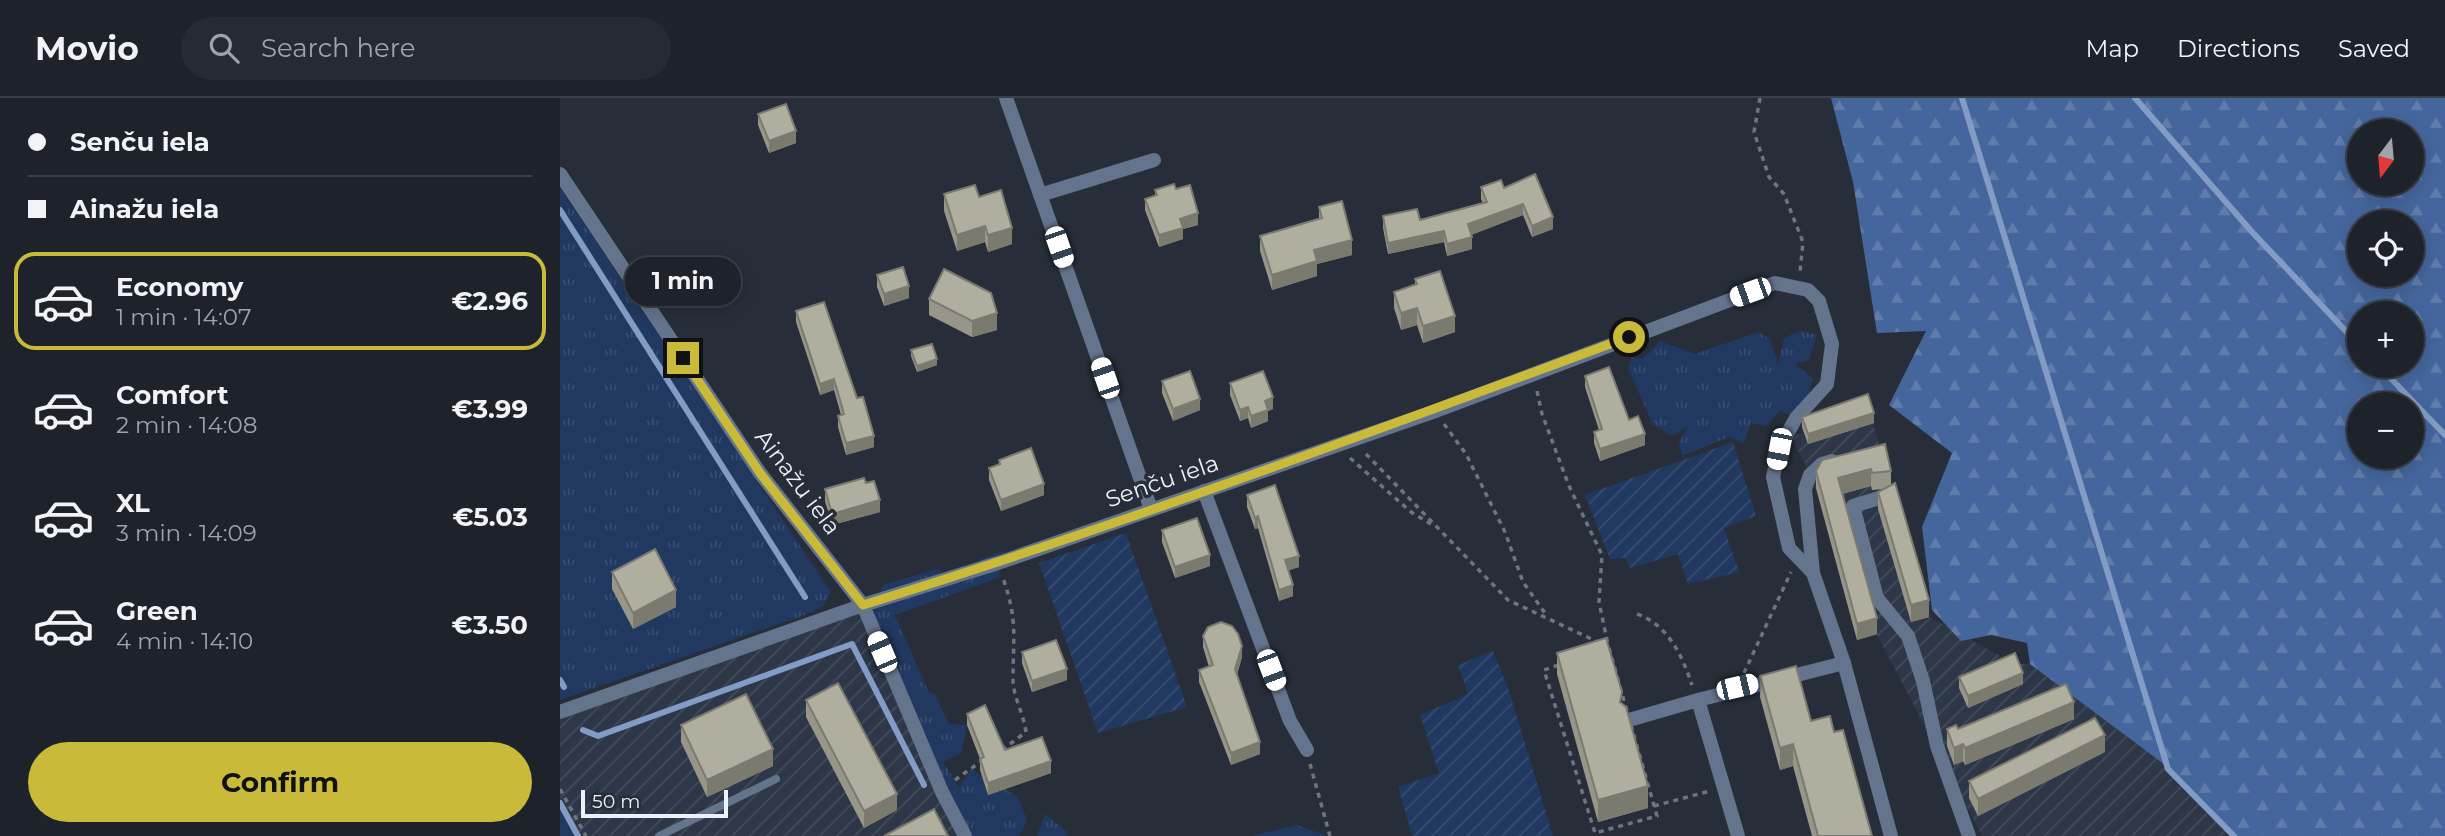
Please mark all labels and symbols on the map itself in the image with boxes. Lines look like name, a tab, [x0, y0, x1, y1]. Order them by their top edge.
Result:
north arrow	[2347, 119, 2424, 196]
car	[1043, 224, 1076, 270]
callout: 1 min	[625, 257, 741, 306]
car	[1727, 275, 1774, 309]
route start	[1613, 321, 1645, 353]
route end	[667, 342, 699, 374]
car	[1089, 355, 1122, 401]
street label: Ainažu iela	[749, 424, 847, 540]
car	[1765, 426, 1794, 472]
street label: Senču iela	[1102, 449, 1222, 513]
car	[865, 629, 900, 675]
car	[1254, 647, 1289, 693]
car	[1715, 672, 1760, 702]
scale bar	[581, 787, 728, 819]

